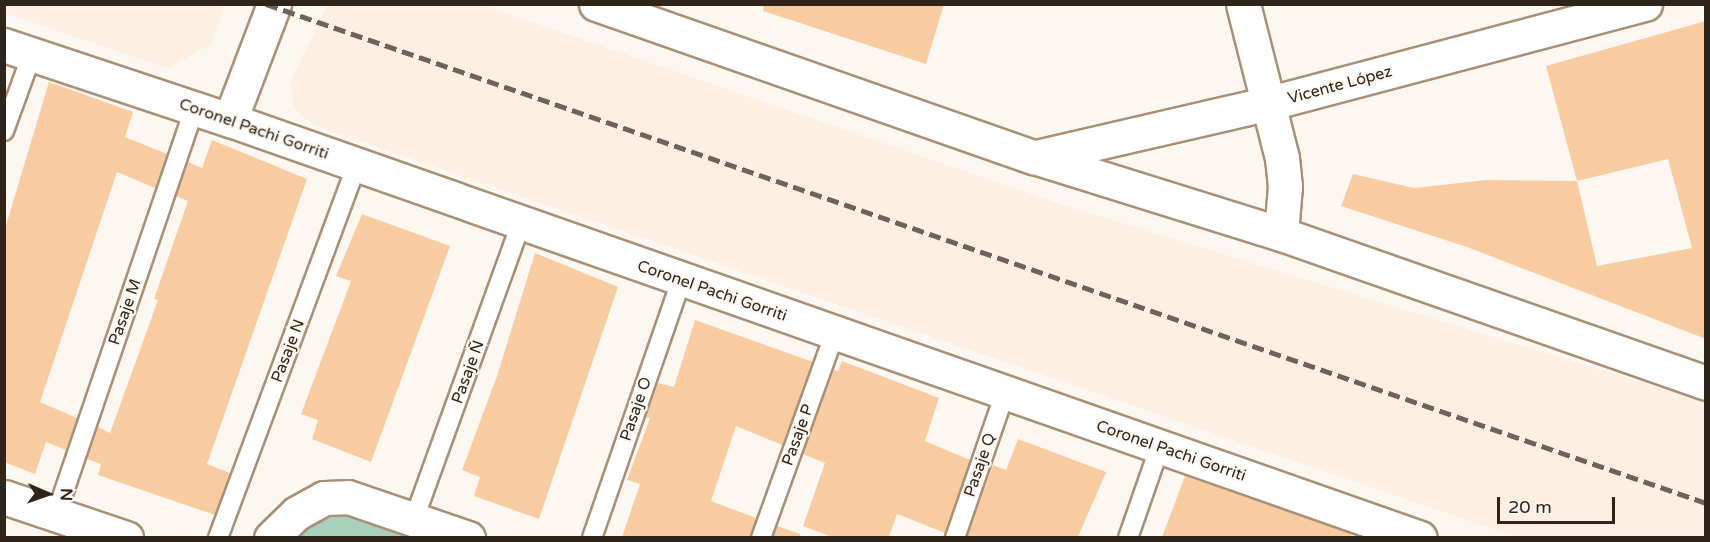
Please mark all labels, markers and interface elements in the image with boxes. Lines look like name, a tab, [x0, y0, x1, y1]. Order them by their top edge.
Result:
street label: Vicente López	[1286, 62, 1394, 108]
street label: Coronel Pachi Gorriti	[177, 94, 331, 164]
street label: Coronel Pachi Gorriti	[635, 256, 789, 326]
street label: Pasaje M	[105, 276, 145, 348]
street label: Pasaje N	[267, 317, 309, 385]
street label: Pasaje Ñ	[448, 338, 488, 406]
street label: Pasaje O	[616, 375, 656, 443]
street label: Pasaje P	[778, 402, 818, 468]
street label: Coronel Pachi Gorriti	[1094, 416, 1248, 486]
street label: Pasaje Q	[960, 431, 1000, 499]
north arrow	[18, 464, 78, 524]
scale bar	[1500, 485, 1618, 523]
text: N	[56, 488, 76, 501]
text: 20 m	[1508, 496, 1552, 518]

